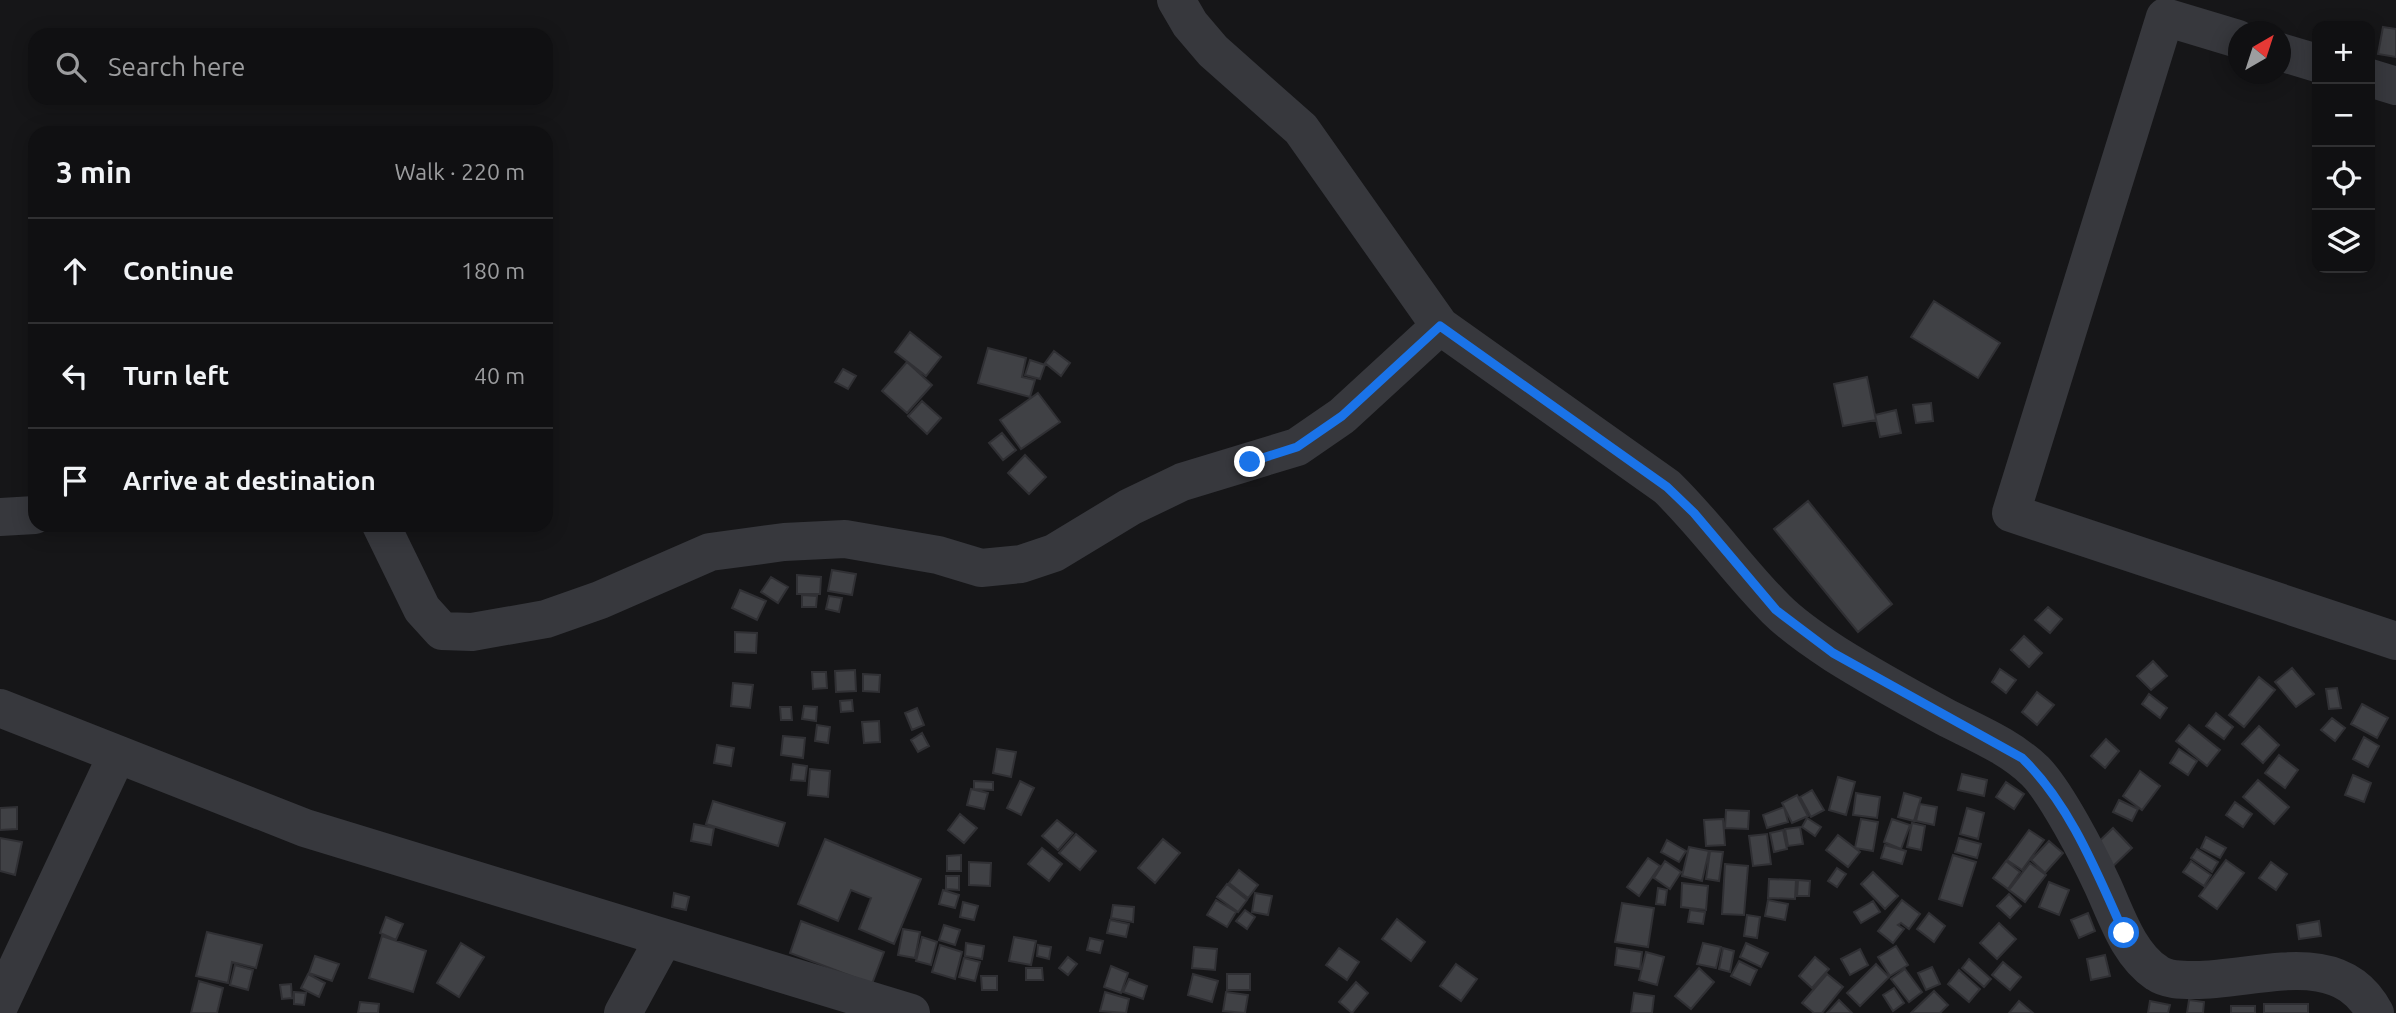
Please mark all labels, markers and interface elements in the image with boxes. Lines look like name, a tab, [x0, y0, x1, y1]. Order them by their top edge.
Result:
north arrow	[2228, 21, 2291, 84]
map controls	[2312, 21, 2375, 273]
button: +	[2312, 21, 2375, 84]
search box	[28, 28, 553, 105]
icon: search	[52, 48, 90, 86]
text: Search here	[108, 52, 245, 81]
button: −	[2312, 84, 2375, 147]
button: locate	[2312, 147, 2375, 210]
text: 3 min	[56, 155, 132, 189]
text: Walk · 220 m	[394, 159, 525, 184]
button: layers	[2312, 210, 2375, 273]
icon: ahead	[56, 252, 94, 290]
text: Continue	[123, 256, 234, 285]
text: 180 m	[461, 258, 525, 283]
icon: left	[56, 357, 94, 395]
text: Turn left	[123, 361, 229, 390]
text: 40 m	[474, 363, 525, 388]
route end	[1234, 446, 1265, 477]
icon: arrive	[56, 462, 94, 500]
text: Arrive at destination	[123, 466, 376, 495]
route start	[2108, 917, 2139, 948]

